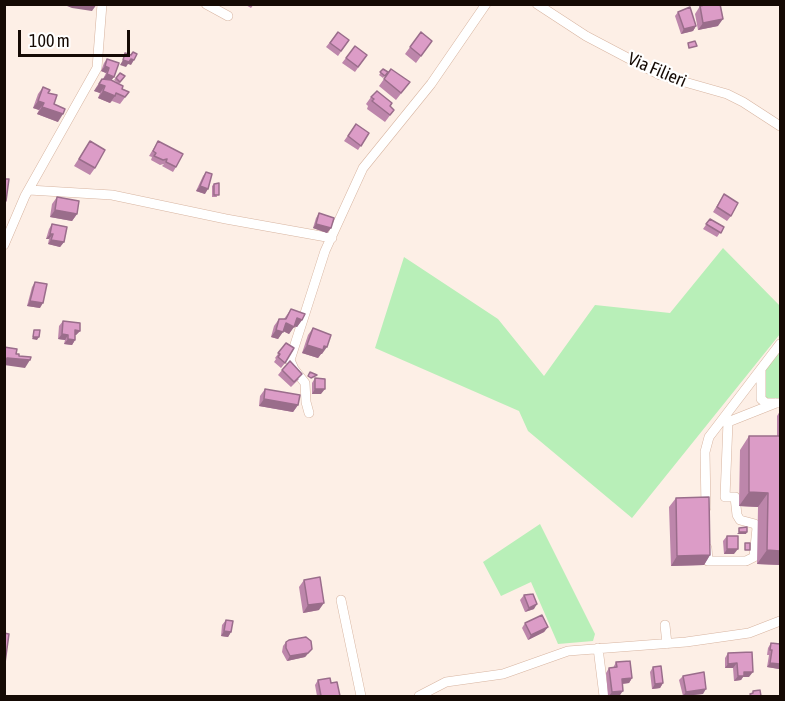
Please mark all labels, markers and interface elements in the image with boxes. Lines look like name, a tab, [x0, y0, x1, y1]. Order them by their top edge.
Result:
scale bar	[21, 18, 134, 56]
text: 100 m	[29, 30, 70, 51]
street label: Via Filieri	[624, 48, 690, 92]

